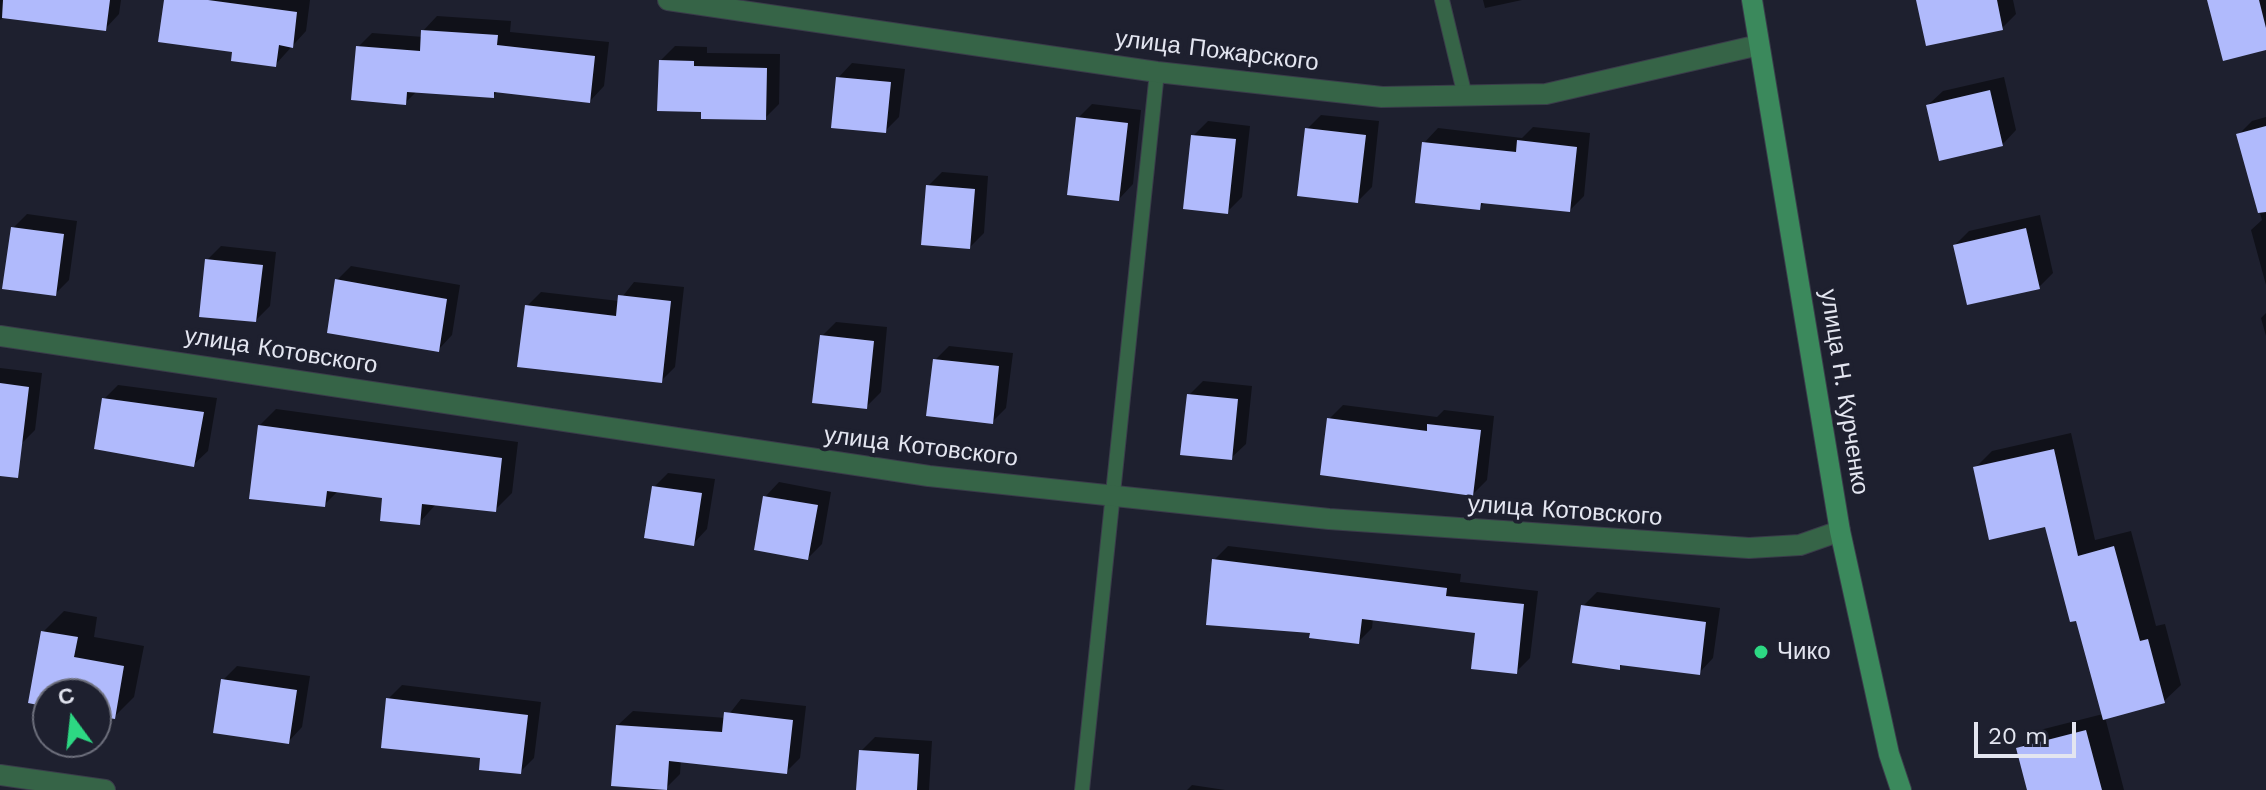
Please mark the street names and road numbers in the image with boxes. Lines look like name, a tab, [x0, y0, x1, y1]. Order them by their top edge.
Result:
street label: улица Пожарского	[1114, 24, 1320, 78]
street label: улица Н. Курченко	[1814, 287, 1874, 497]
street label: улица Котовского	[182, 322, 380, 380]
street label: улица Котовского	[822, 421, 1020, 473]
street label: улица Котовского	[1467, 490, 1663, 532]

